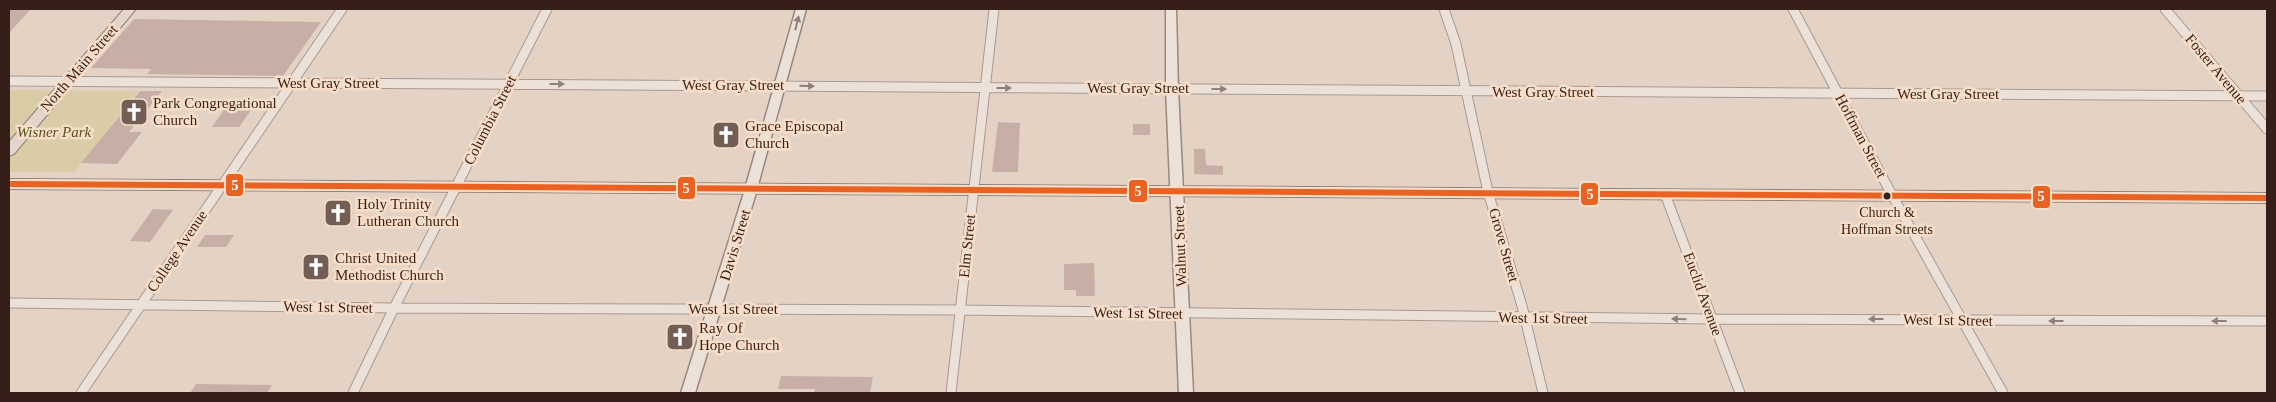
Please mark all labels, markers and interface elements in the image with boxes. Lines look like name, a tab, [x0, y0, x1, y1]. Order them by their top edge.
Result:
one-way arrow	[793, 16, 801, 31]
street label: North Main Street	[37, 21, 121, 114]
street label: Foster Avenue	[2182, 31, 2250, 107]
street label: Columbia Street	[461, 72, 520, 167]
street label: West Gray Street	[277, 75, 380, 91]
street label: West Gray Street	[682, 77, 785, 93]
one-way arrow	[549, 80, 565, 88]
street label: West Gray Street	[1087, 80, 1190, 96]
one-way arrow	[799, 82, 815, 90]
one-way arrow	[997, 84, 1013, 92]
street label: West Gray Street	[1492, 84, 1595, 100]
one-way arrow	[1212, 85, 1228, 93]
street label: West Gray Street	[1897, 86, 2000, 102]
street label: Hoffman Street	[1832, 91, 1890, 181]
place label: Park Congregational Church	[153, 95, 277, 128]
church icon: Park Congregational Church	[119, 97, 149, 127]
place label: Grace Episcopal Church	[745, 118, 844, 151]
church icon: Grace Episcopal Church	[711, 120, 741, 150]
park label: Wisner Park	[17, 124, 92, 140]
line badge: 5	[225, 173, 244, 197]
line badge: 5	[677, 176, 696, 200]
text: 5	[232, 178, 239, 193]
line badge: 5	[1128, 179, 1148, 203]
text: 5	[683, 181, 690, 196]
line badge: 5	[1580, 182, 1599, 206]
text: 5	[1135, 184, 1142, 199]
line badge: 5	[2032, 185, 2051, 209]
text: 5	[1587, 187, 1594, 202]
text: 5	[2038, 189, 2045, 204]
marker: Church & Hoffman Streets	[1882, 191, 1892, 201]
place label: Holy Trinity Lutheran Church	[357, 196, 460, 229]
church icon: Holy Trinity Lutheran Church	[323, 198, 353, 228]
street label: Walnut Street	[1171, 204, 1189, 287]
place label: Church & Hoffman Streets	[1841, 205, 1933, 237]
street label: Grove Street	[1486, 206, 1522, 285]
street label: College Avenue	[144, 207, 210, 295]
street label: Davis Street	[717, 207, 754, 283]
street label: Elm Street	[956, 213, 978, 279]
place label: Christ United Methodist Church	[335, 250, 444, 283]
street label: Euclid Avenue	[1680, 250, 1726, 338]
church icon: Christ United Methodist Church	[301, 252, 331, 282]
street label: West 1st Street	[283, 298, 374, 316]
street label: West 1st Street	[688, 301, 779, 317]
street label: West 1st Street	[1093, 304, 1184, 322]
street label: West 1st Street	[1498, 309, 1589, 327]
street label: West 1st Street	[1903, 311, 1994, 329]
one-way arrow	[1670, 315, 1686, 323]
one-way arrow	[1868, 315, 1884, 323]
one-way arrow	[2048, 317, 2064, 325]
one-way arrow	[2210, 317, 2226, 325]
place label: Ray Of Hope Church	[699, 320, 780, 353]
church icon: Ray Of Hope Church	[665, 322, 695, 352]

